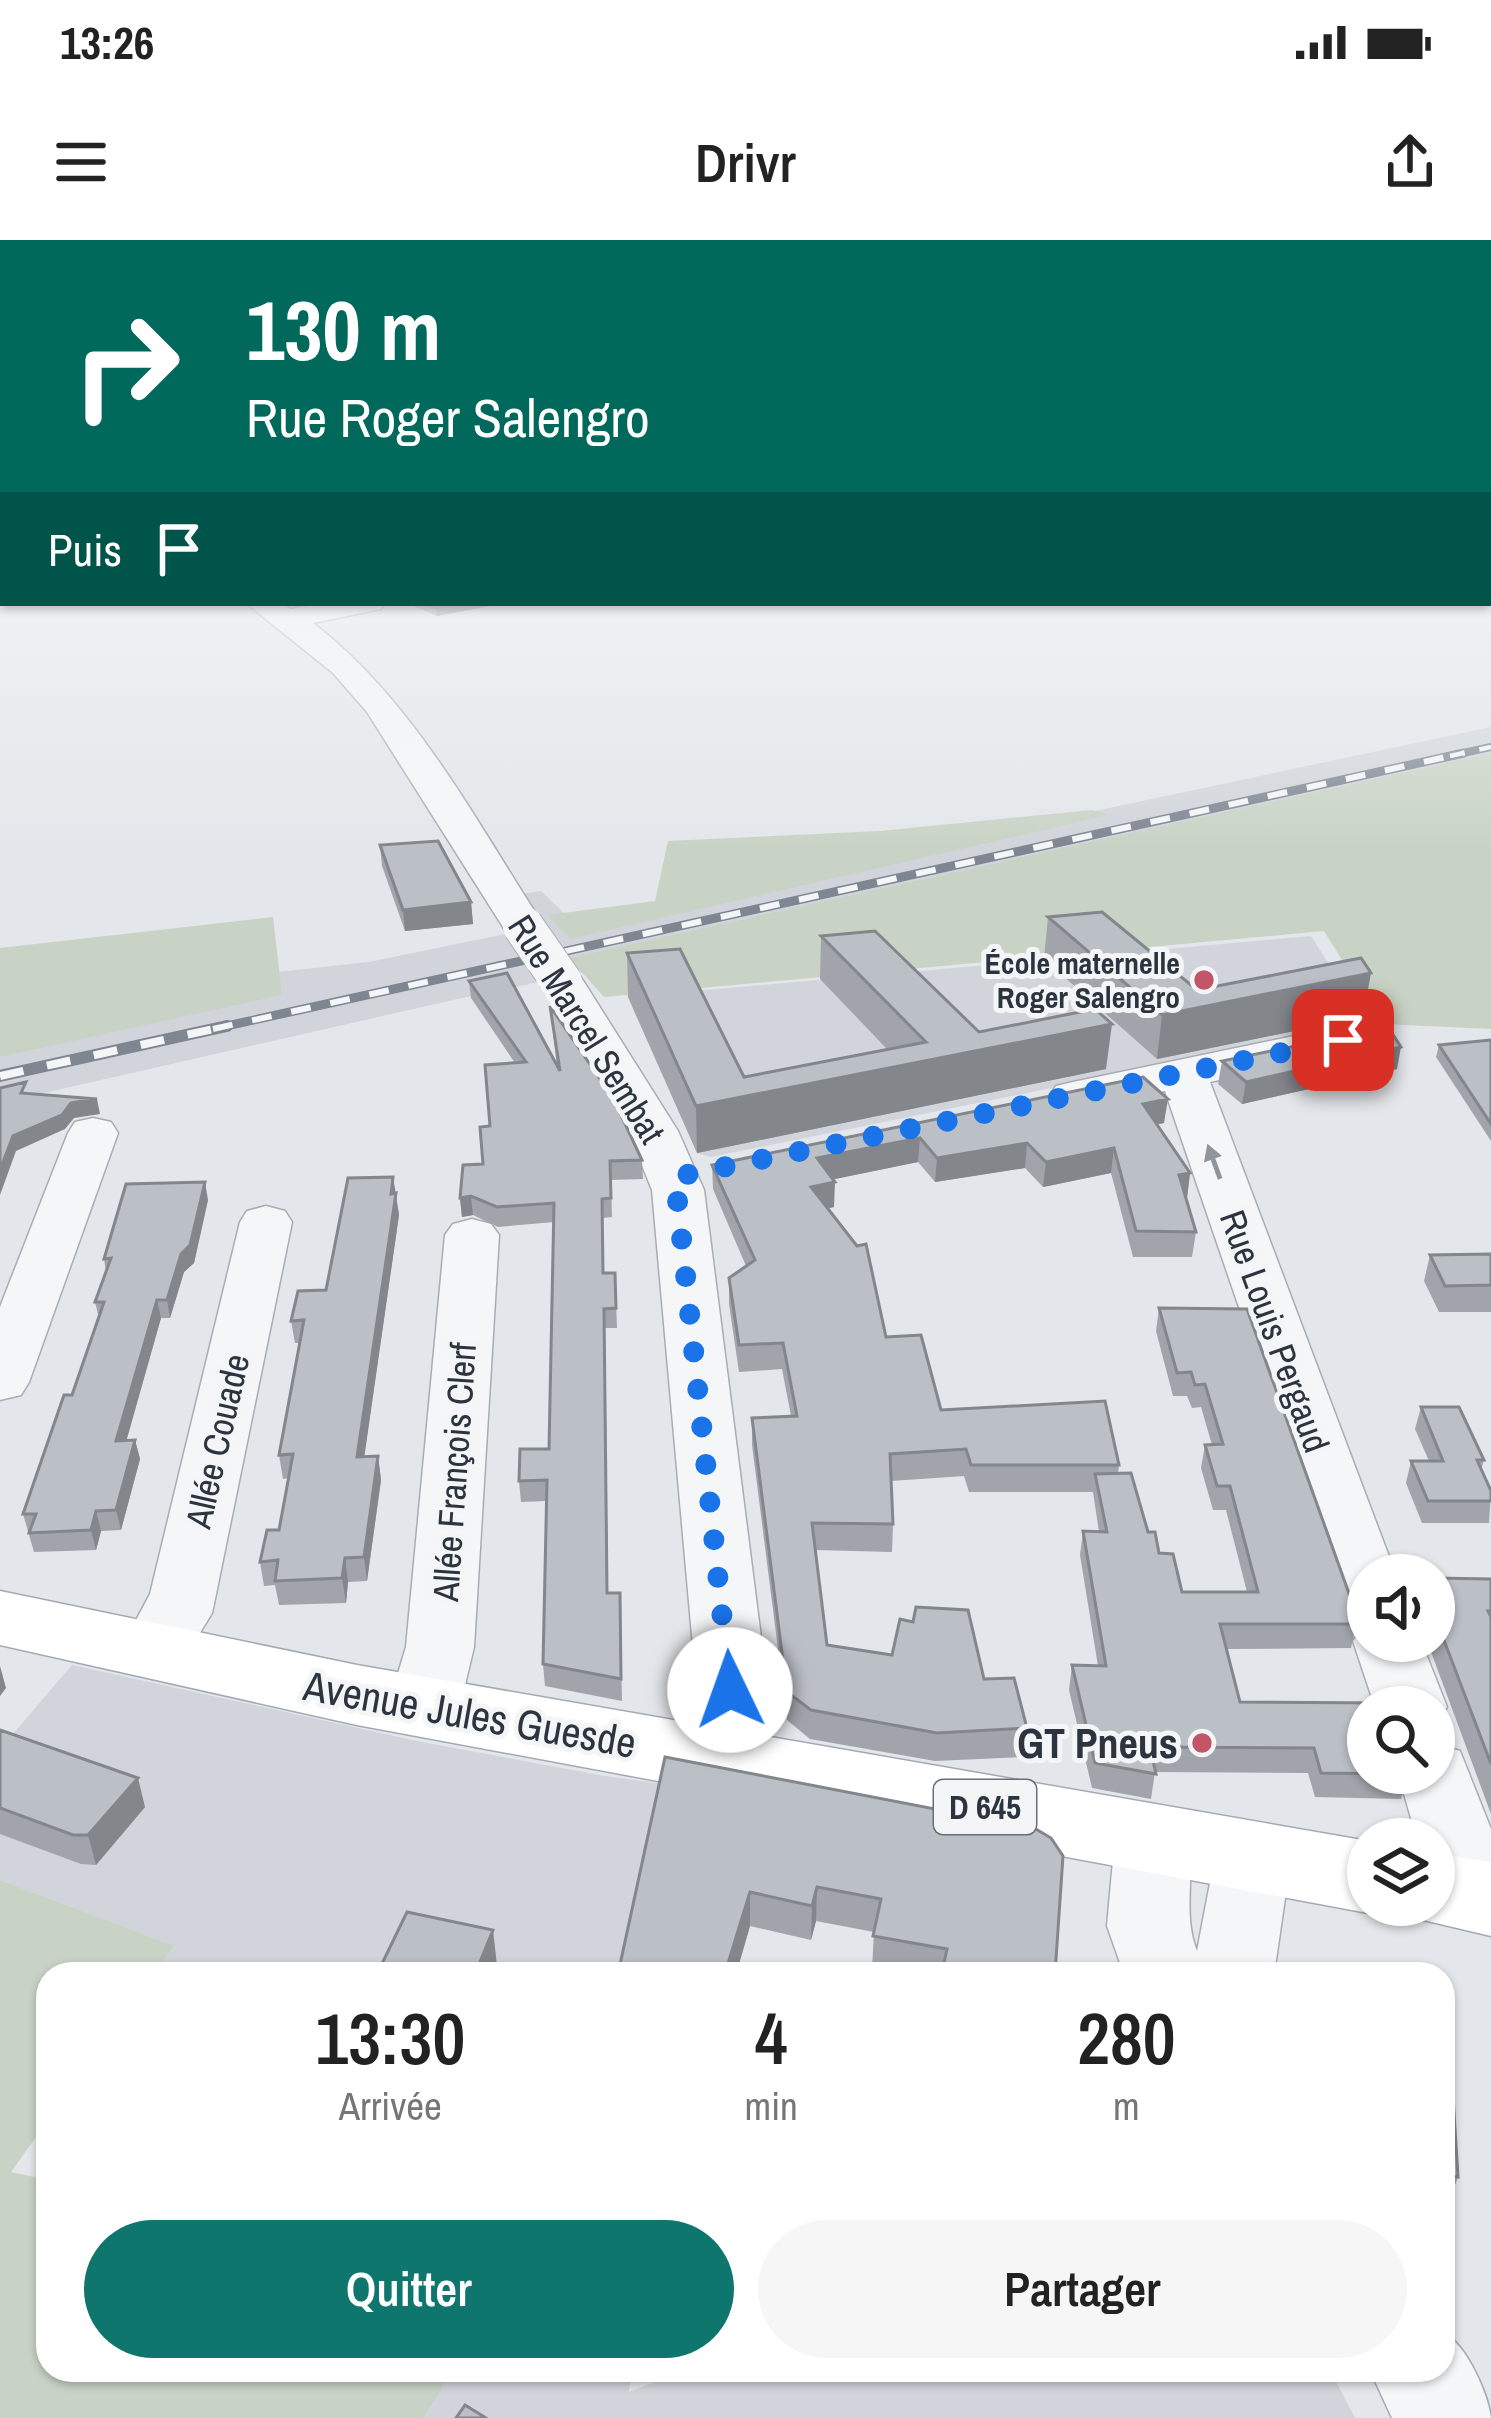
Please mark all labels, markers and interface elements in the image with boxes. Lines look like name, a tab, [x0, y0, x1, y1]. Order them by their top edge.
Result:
text: 13:26	[60, 12, 154, 73]
text: Drivr	[695, 126, 796, 199]
icon: menu	[48, 129, 114, 195]
icon: share	[1377, 129, 1443, 195]
text: 130 m	[246, 273, 441, 386]
icon: right	[48, 288, 204, 444]
text: Rue Roger Salengro	[246, 381, 650, 454]
icon: arrive	[146, 516, 212, 582]
text: Puis	[48, 519, 122, 580]
street label: Rue Marcel Sembat	[498, 906, 676, 1152]
place label: École maternelle Roger Salengro	[984, 943, 1180, 1017]
marker: École maternelle Roger Salengro	[1191, 967, 1217, 993]
pin	[1292, 989, 1394, 1091]
icon: arrive	[1310, 1007, 1376, 1073]
one-way arrow	[1204, 1144, 1222, 1180]
street label: Rue Louis Pergaud	[1209, 1203, 1341, 1459]
street label: Allée François Clerf	[421, 1340, 487, 1604]
street label: Allée Couade	[173, 1349, 260, 1534]
map controls	[1347, 1554, 1455, 1926]
button: sound	[1347, 1554, 1455, 1662]
position arrow	[667, 1627, 793, 1753]
street label: Avenue Jules Guesde	[299, 1657, 641, 1771]
button: search	[1347, 1686, 1455, 1794]
place label: GT Pneus	[1017, 1715, 1178, 1771]
marker: GT Pneus	[1189, 1730, 1215, 1756]
road number: D 645	[934, 1780, 1036, 1834]
button: layers	[1347, 1818, 1455, 1926]
text: 13:30	[315, 1989, 465, 2086]
text: 4	[755, 1989, 788, 2086]
text: 280	[1077, 1989, 1176, 2086]
text: Arrivée	[339, 2080, 442, 2132]
text: min	[745, 2080, 798, 2132]
text: m	[1113, 2080, 1140, 2132]
button: Quitter	[84, 2220, 734, 2358]
button: Partager	[758, 2220, 1407, 2358]

